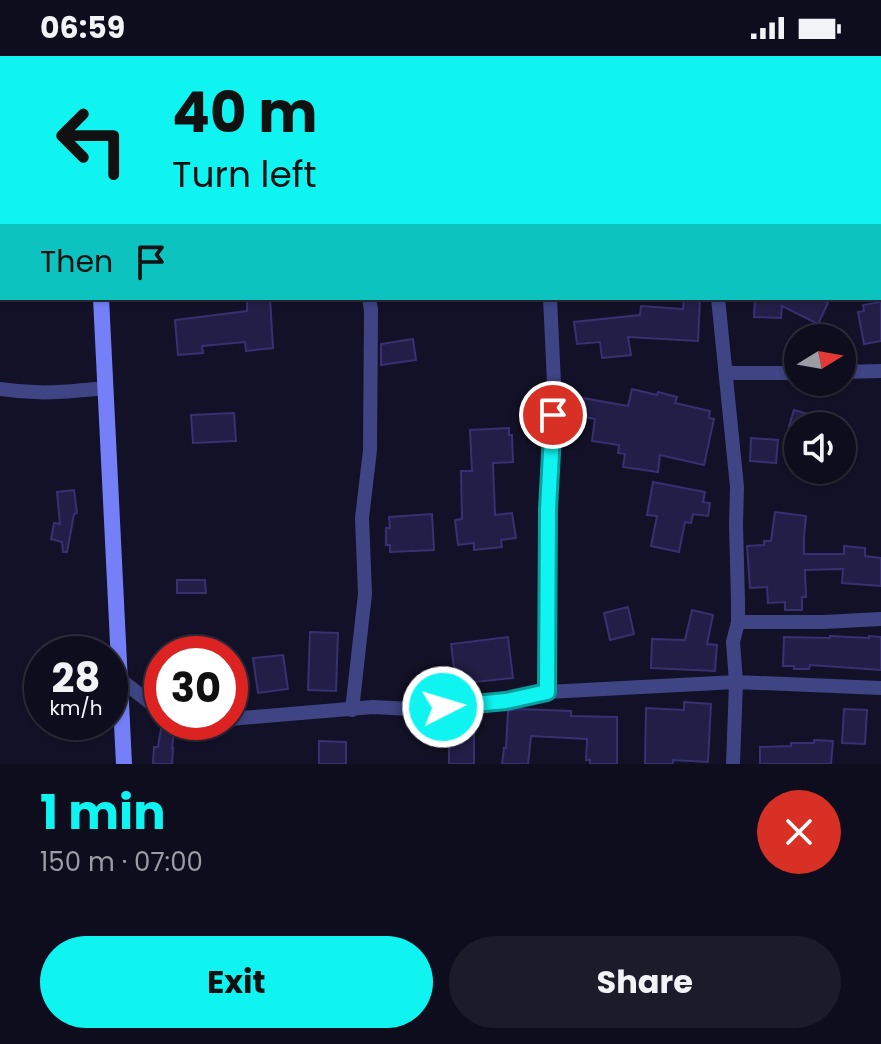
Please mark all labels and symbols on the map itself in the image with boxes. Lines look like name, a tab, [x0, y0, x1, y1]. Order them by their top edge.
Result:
north arrow	[784, 324, 856, 396]
pin	[519, 381, 587, 449]
speed limit sign: 30	[144, 636, 248, 740]
position arrow	[401, 665, 485, 749]

